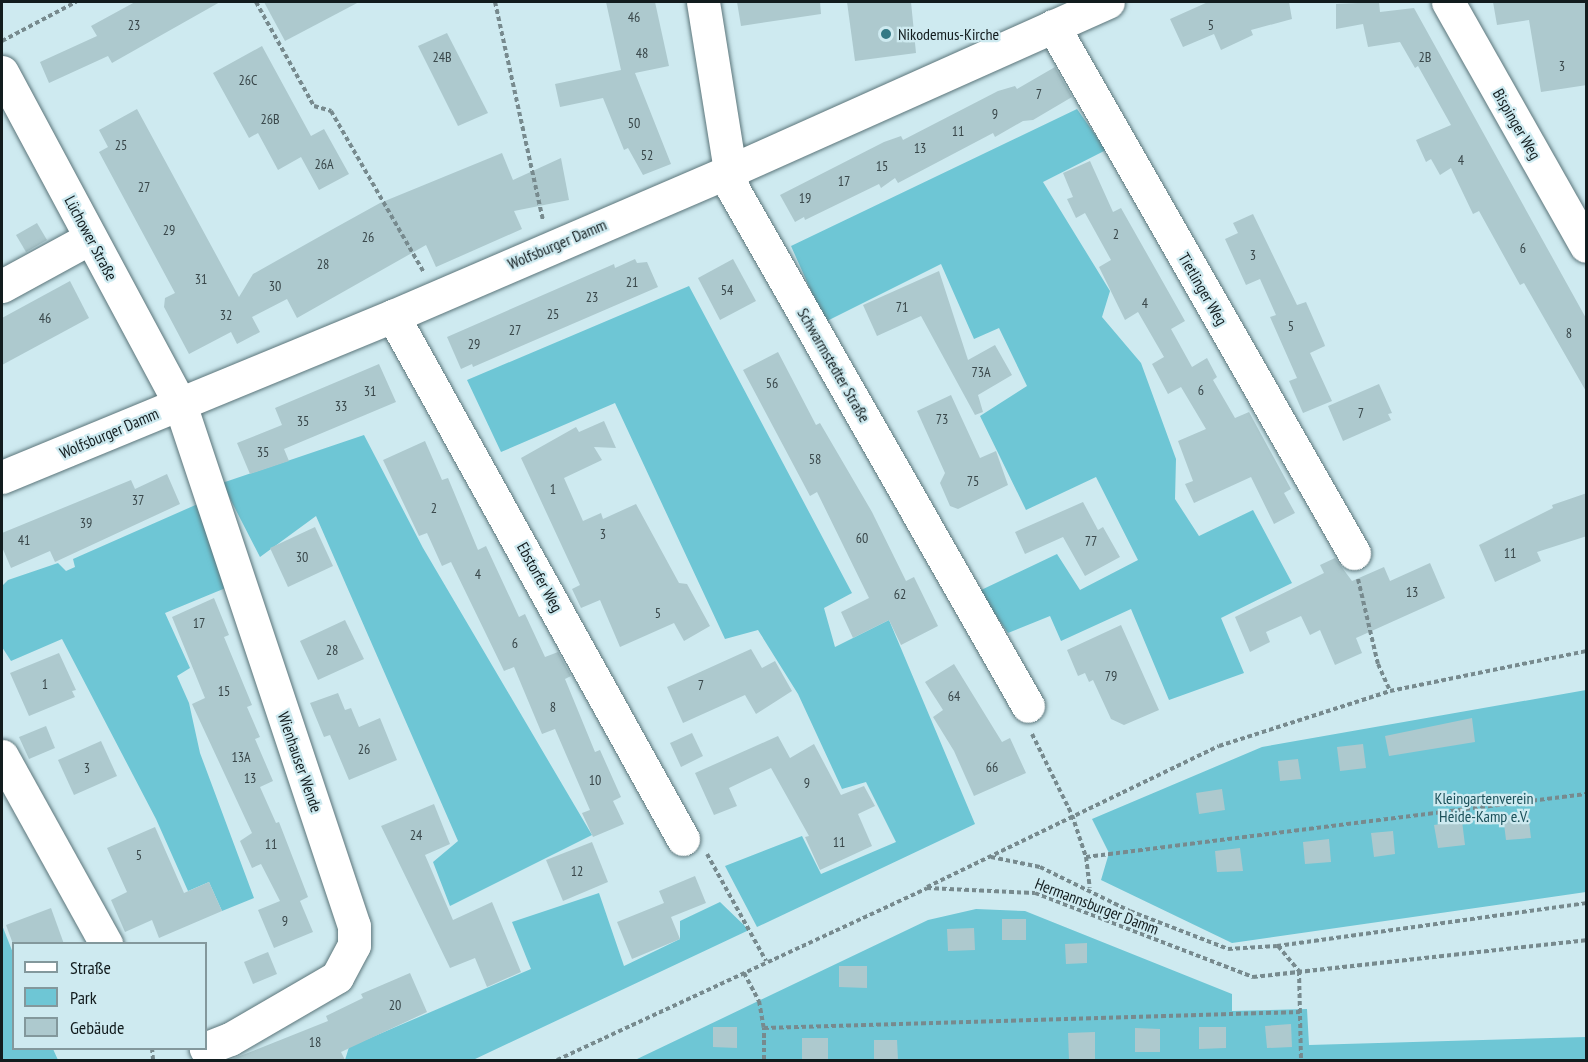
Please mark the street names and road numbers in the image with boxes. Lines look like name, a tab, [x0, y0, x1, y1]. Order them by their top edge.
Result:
street label: Bispinger Weg	[1489, 85, 1545, 163]
street label: Lüchower Straße	[61, 192, 121, 284]
street label: Wolfsburger Damm	[505, 215, 609, 273]
street label: Tietlinger Weg	[1175, 249, 1231, 329]
street label: Schwarmstedter Straße	[794, 305, 874, 425]
street label: Wolfsburger Damm	[57, 404, 161, 462]
street label: Ebstorfer Weg	[513, 539, 567, 615]
street label: Wienhauser Wende	[274, 709, 326, 815]
street label: Hermannsburger Damm	[1032, 874, 1162, 938]

